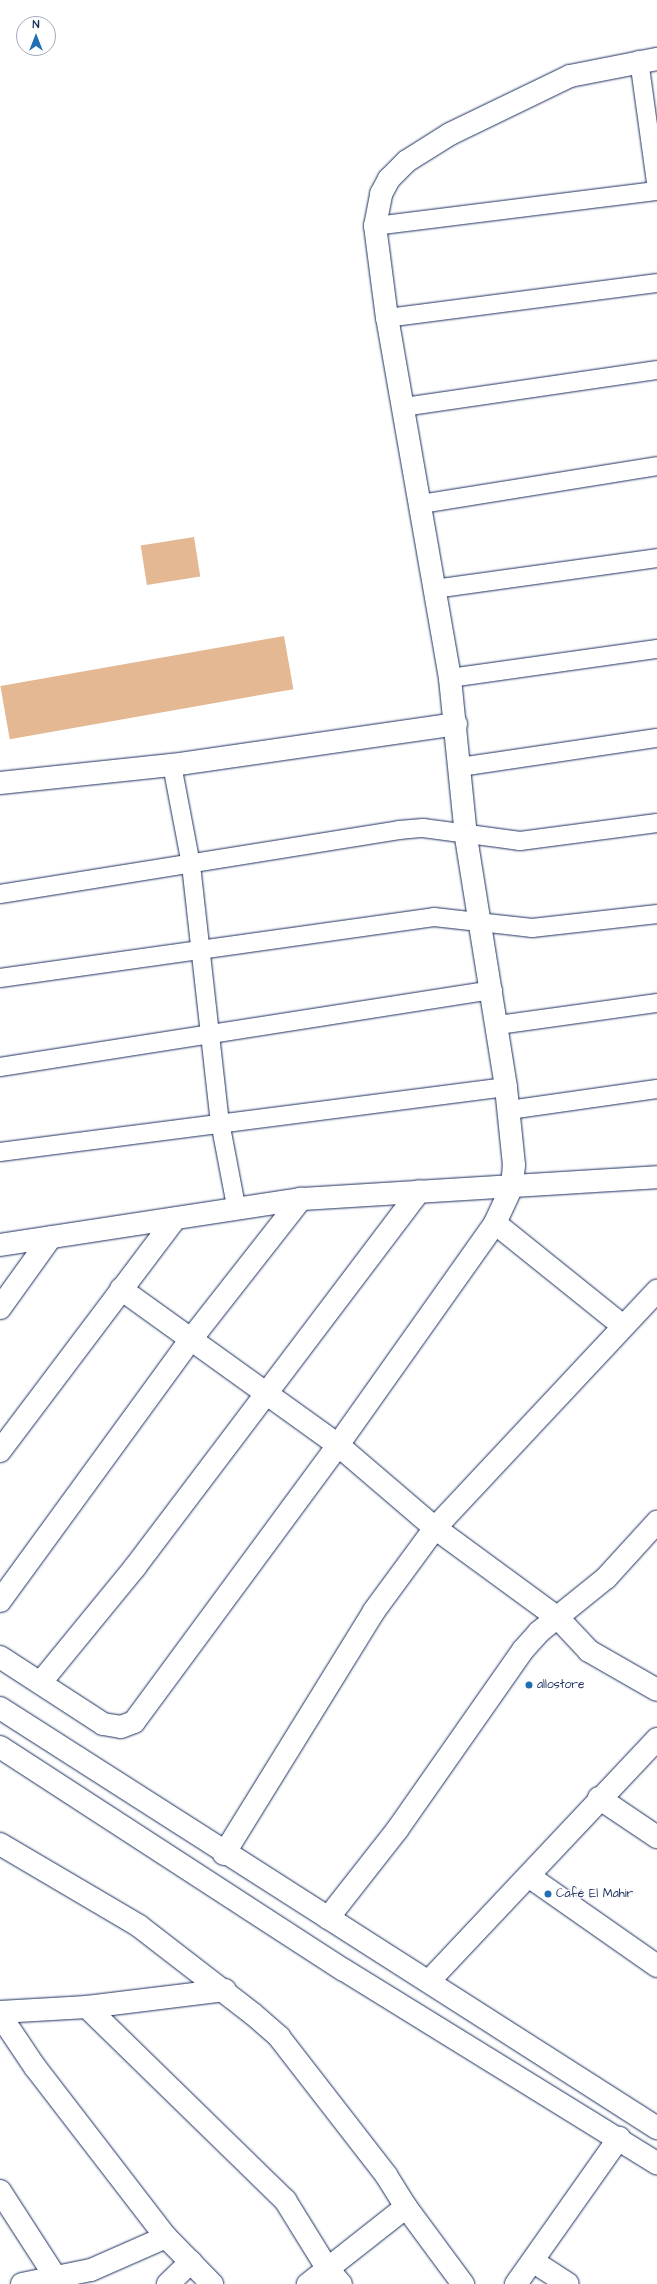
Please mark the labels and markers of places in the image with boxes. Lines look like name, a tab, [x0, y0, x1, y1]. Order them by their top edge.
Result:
place label: allostore	[537, 1678, 584, 1692]
marker: allostore	[524, 1680, 534, 1690]
place label: Café El Mahir	[556, 1887, 633, 1901]
marker: Café El Mahir	[543, 1889, 553, 1899]

